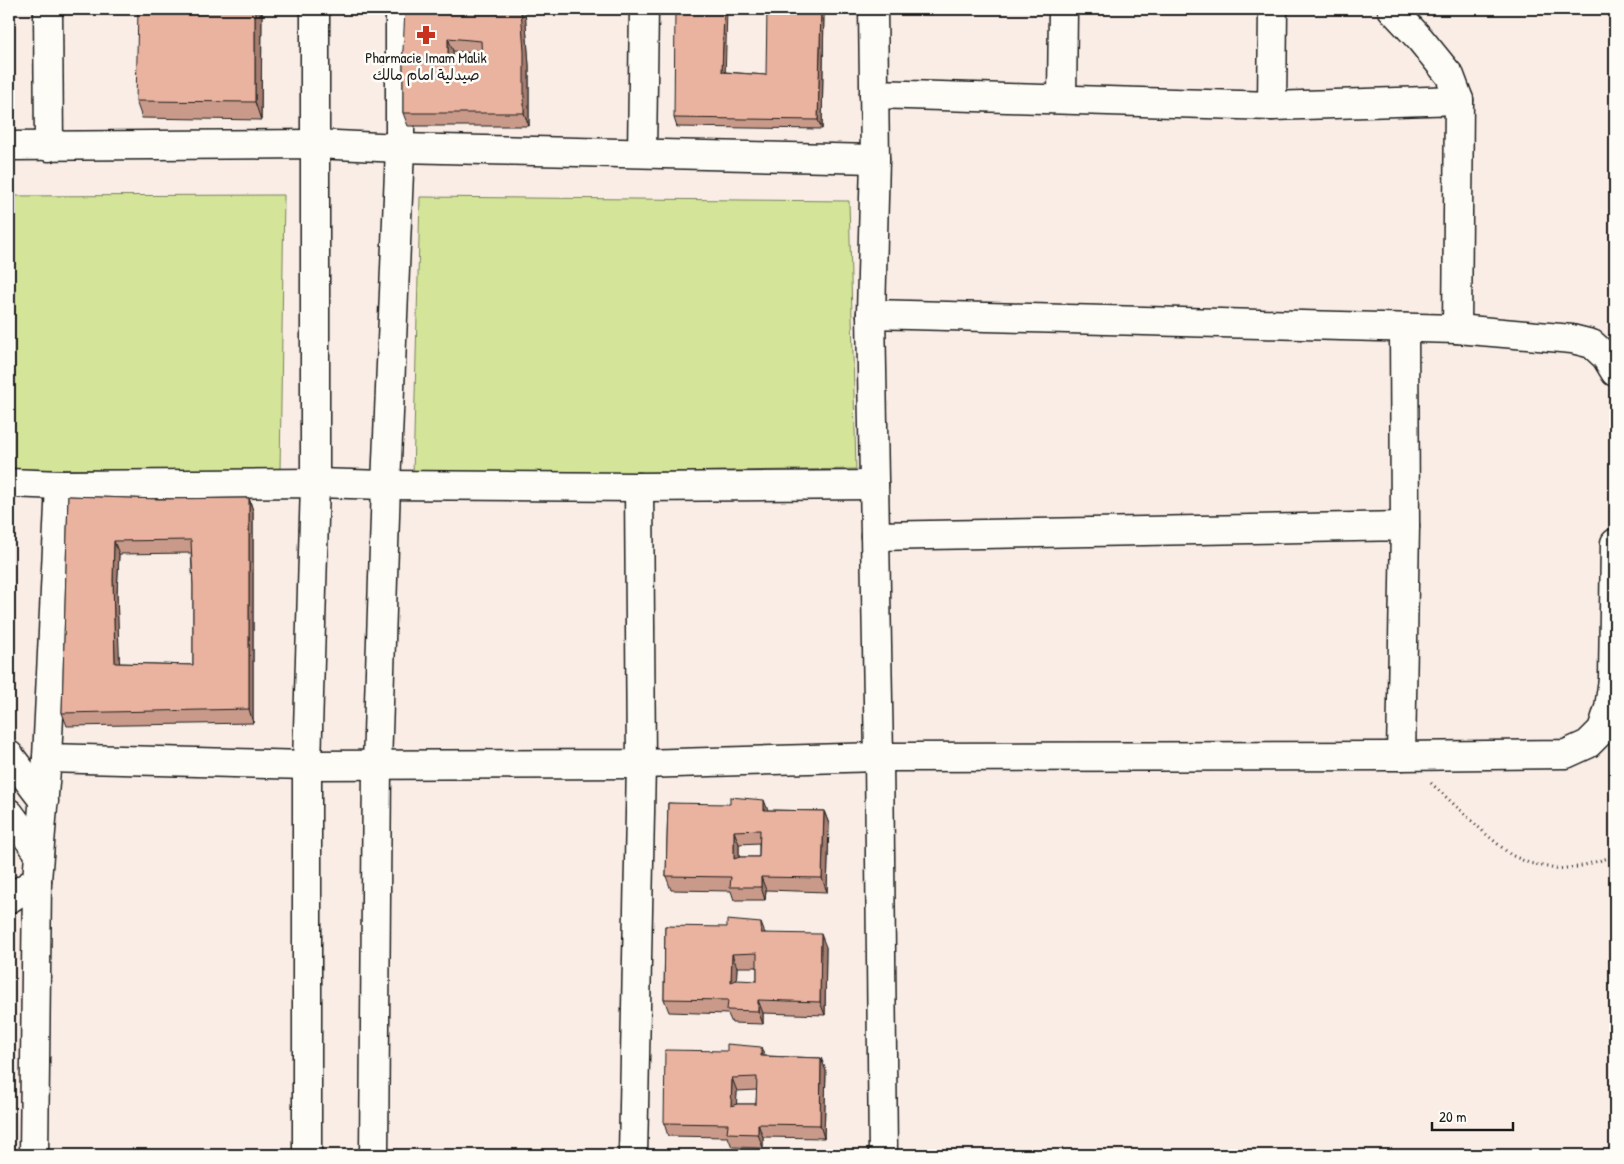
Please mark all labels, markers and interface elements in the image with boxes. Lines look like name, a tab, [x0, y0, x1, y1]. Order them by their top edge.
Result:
pharmacy icon: Pharmacie Imam Malik صيدلية امام مالك	[415, 24, 437, 46]
place label: Pharmacie Imam Malik صيدلية امام مالك	[365, 47, 487, 86]
scale bar	[1432, 1099, 1513, 1131]
text: 20 m	[1439, 1106, 1466, 1127]

